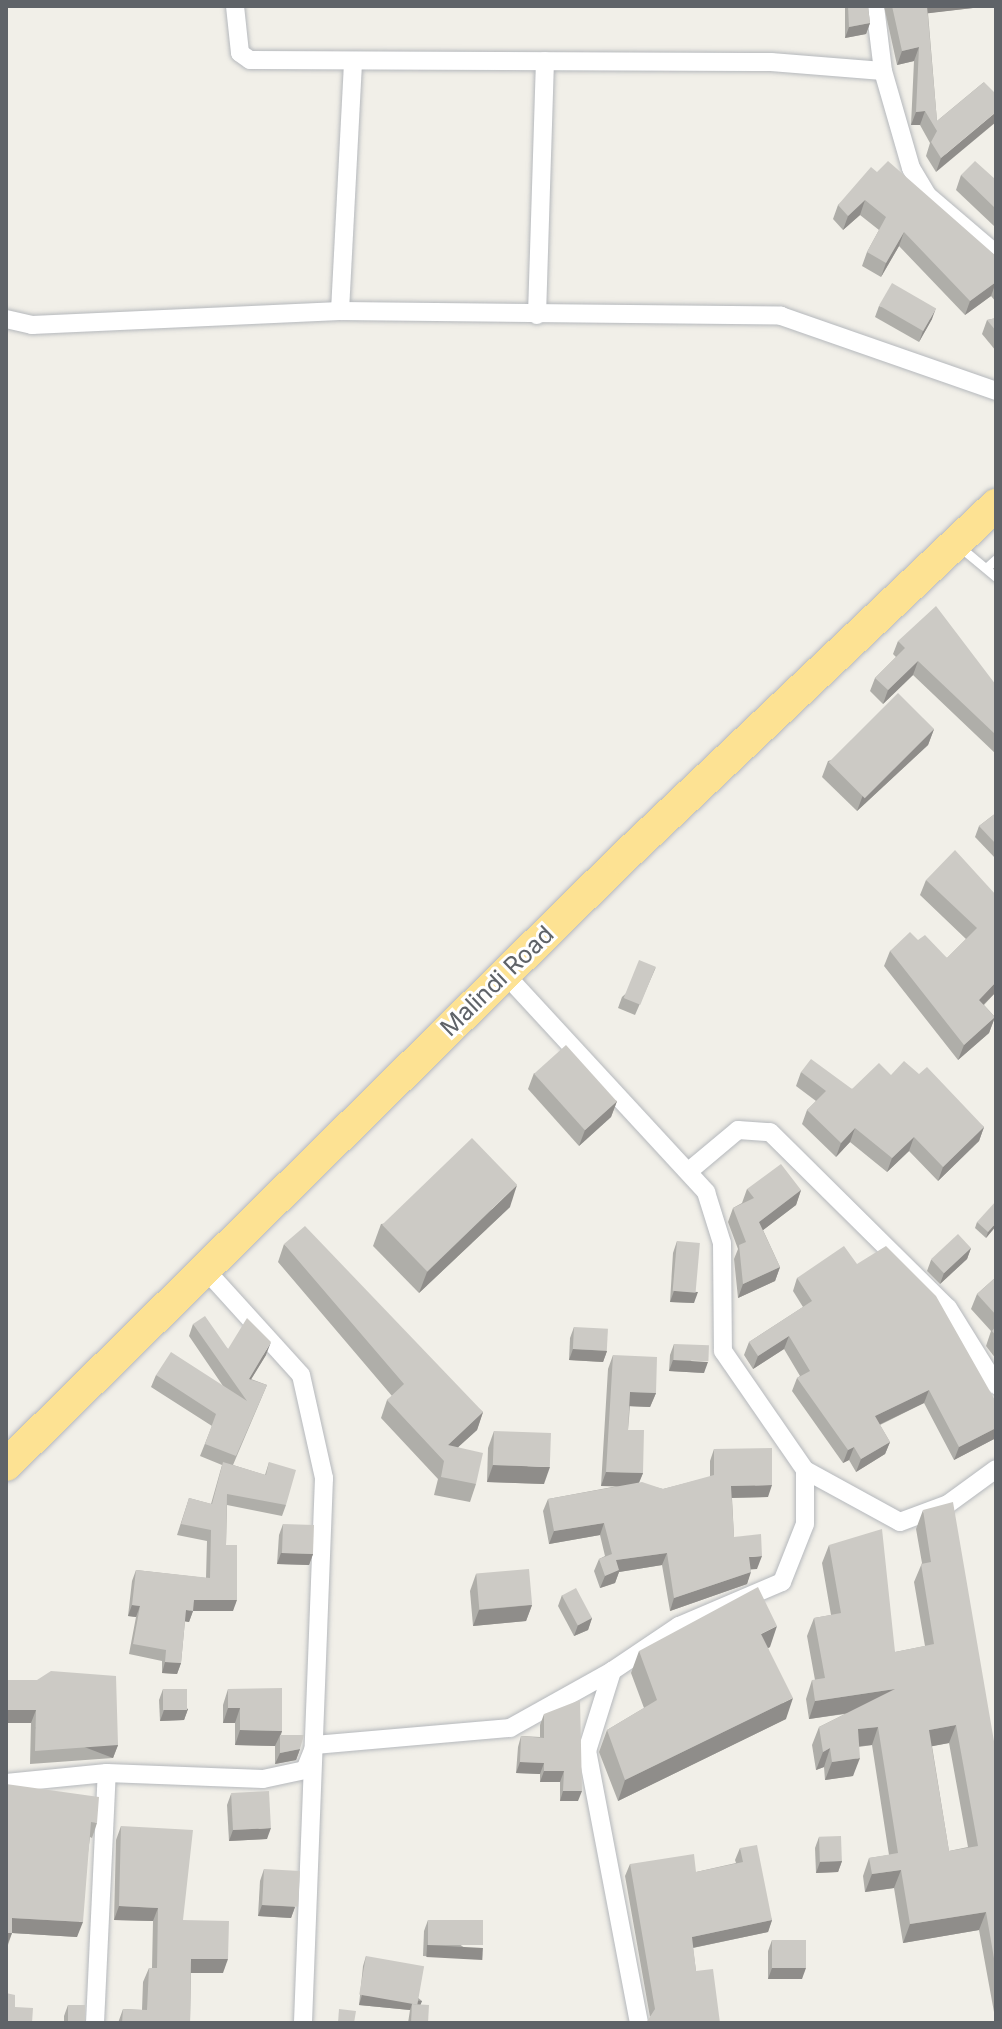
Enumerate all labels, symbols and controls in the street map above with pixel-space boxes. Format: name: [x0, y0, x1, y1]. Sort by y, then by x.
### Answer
street label: Malindi Road: [434, 920, 560, 1042]

